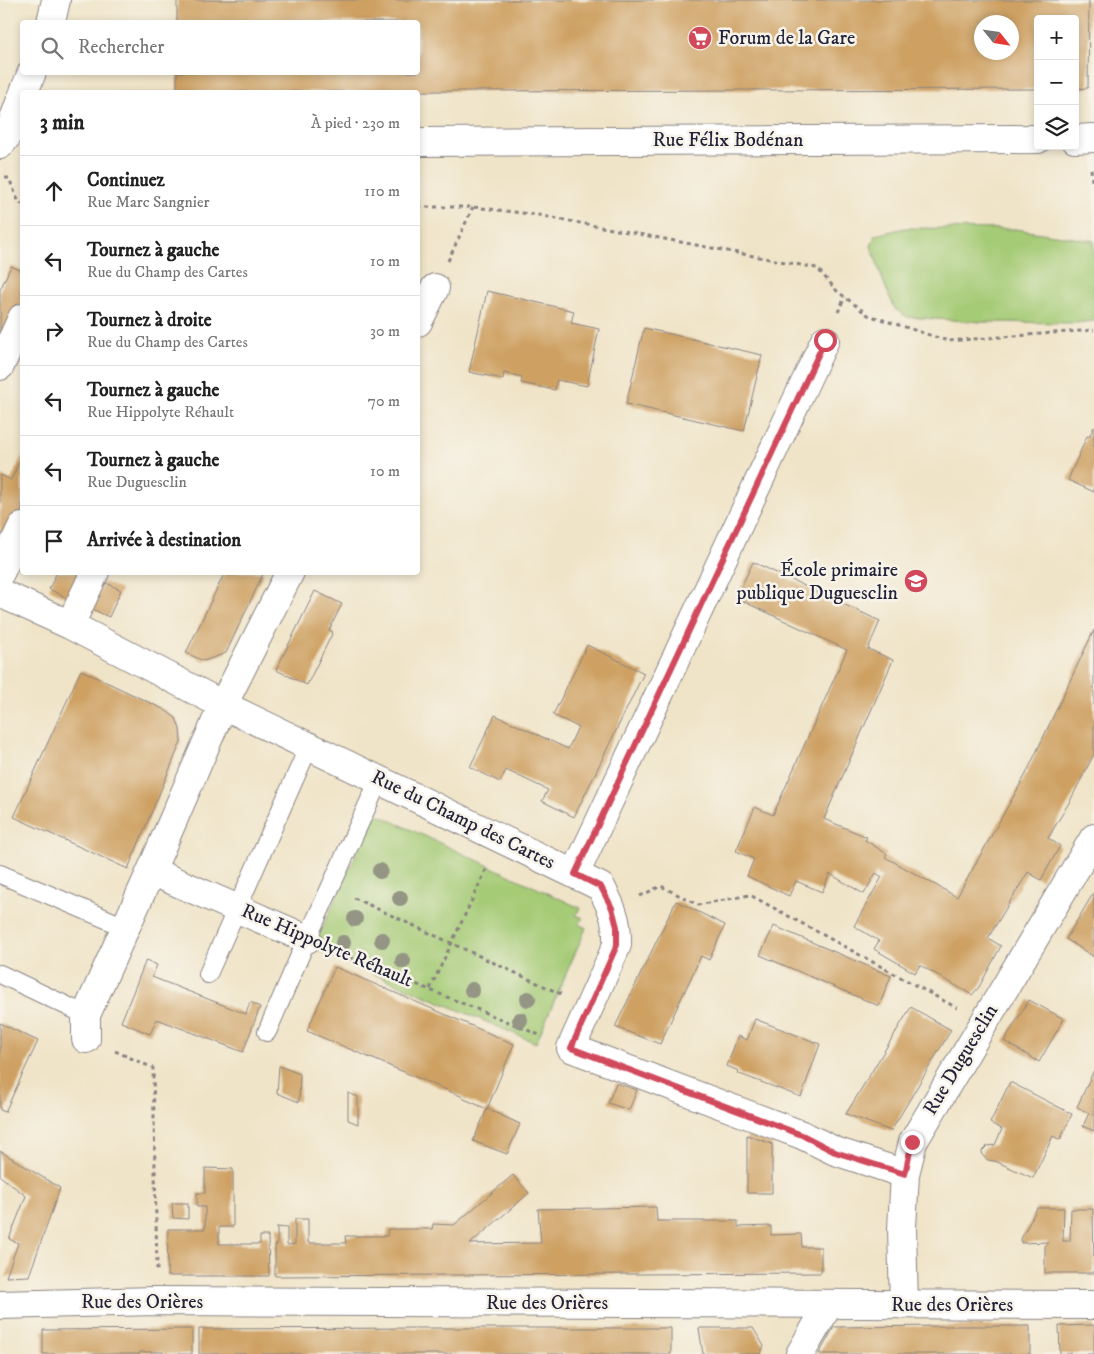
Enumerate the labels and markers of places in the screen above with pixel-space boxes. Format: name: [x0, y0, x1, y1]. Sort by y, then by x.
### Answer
supermarket icon: Forum de la Gare: [687, 25, 713, 51]
place label: Forum de la Gare: [718, 26, 855, 51]
place label: École primaire publique Duguesclin: [736, 558, 899, 606]
school or university icon: École primaire publique Duguesclin: [903, 568, 929, 594]

